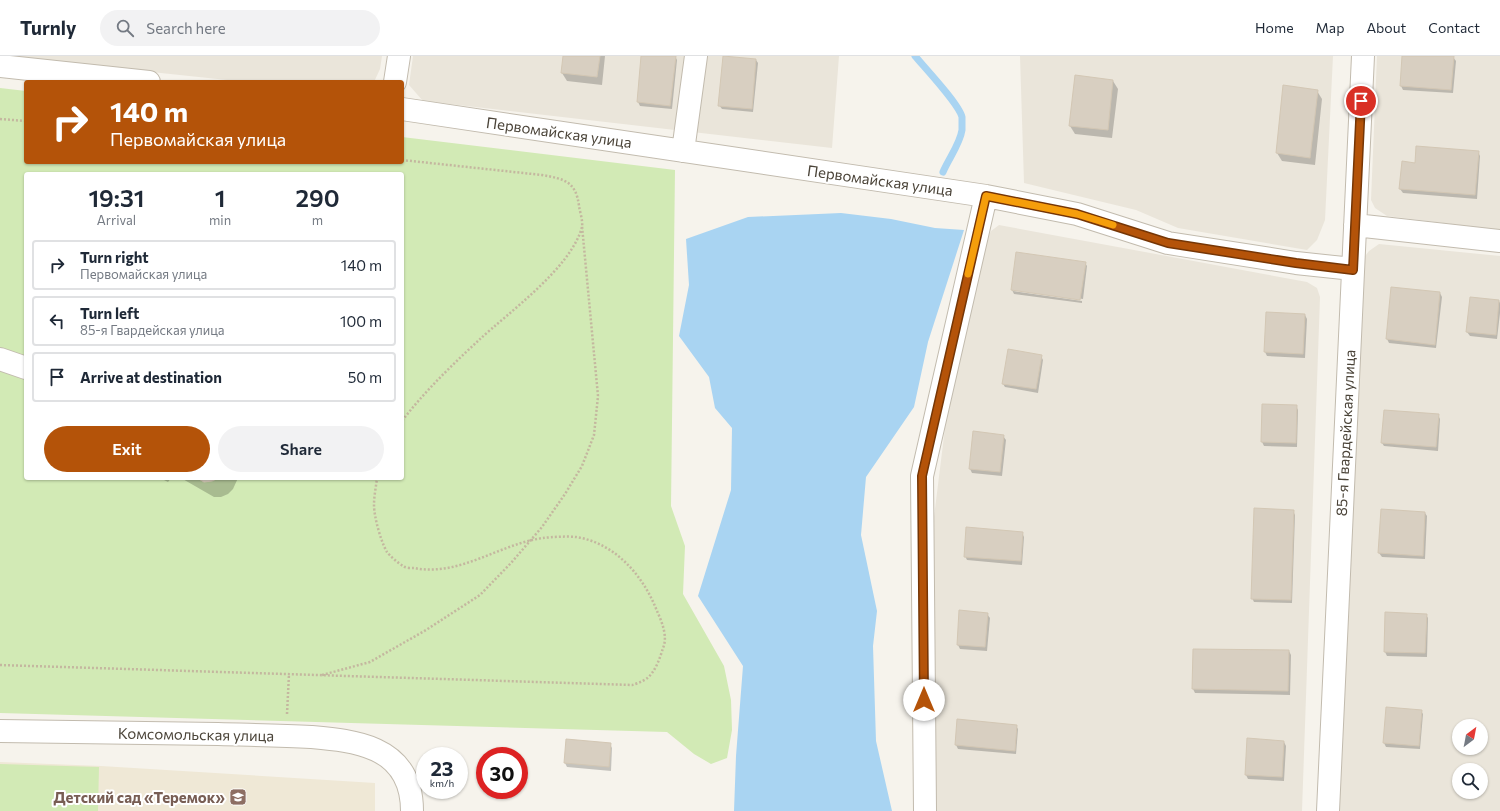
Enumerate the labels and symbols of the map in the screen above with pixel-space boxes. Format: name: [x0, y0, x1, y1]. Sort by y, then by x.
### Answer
pin: [1344, 84, 1378, 118]
street label: Первомайская улица: [485, 113, 633, 151]
street label: Первомайская улица: [806, 161, 954, 199]
street label: 85-я Гвардейская улица: [1332, 349, 1358, 517]
position arrow: [903, 679, 945, 721]
north arrow: [1452, 719, 1488, 755]
street label: Комсомольская улица: [118, 724, 274, 744]
speed limit sign: 30: [476, 747, 528, 799]
school or university icon: Детский сад «Теремок»: [228, 787, 248, 807]
place label: Детский сад «Теремок»: [54, 788, 225, 806]

